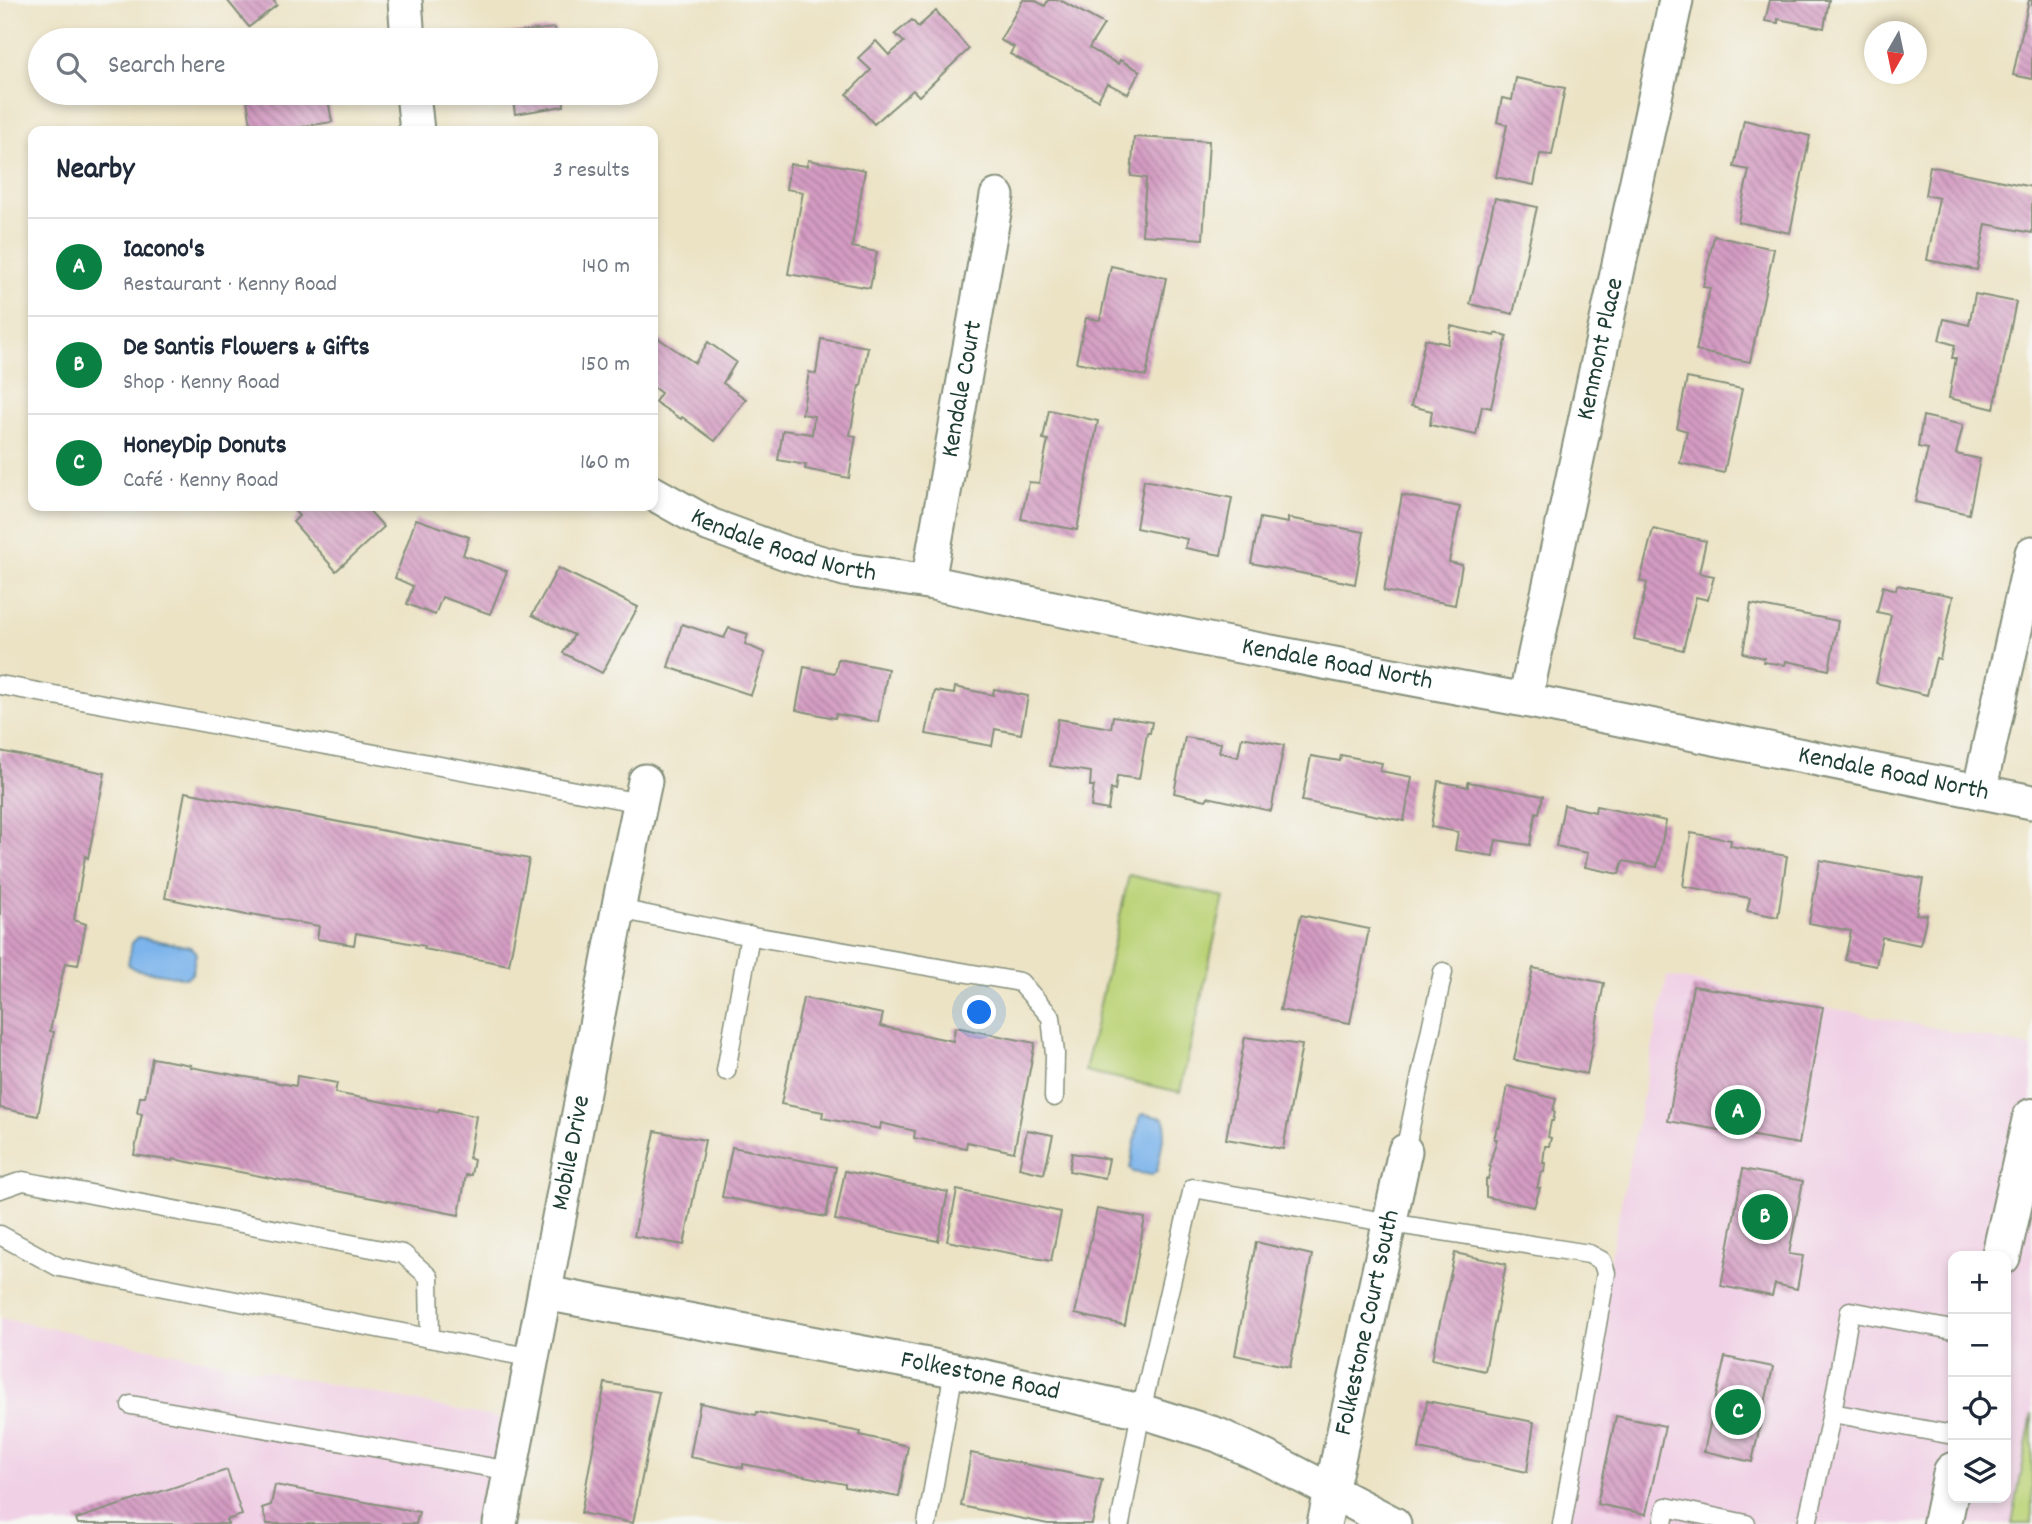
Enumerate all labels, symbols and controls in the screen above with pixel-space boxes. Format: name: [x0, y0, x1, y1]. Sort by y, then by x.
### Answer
north arrow: [1864, 21, 1927, 84]
search box: [28, 28, 658, 105]
icon: search: [52, 48, 90, 86]
text: Search here: [108, 48, 226, 85]
text: Nearby: [56, 150, 134, 193]
text: 3 results: [553, 155, 630, 188]
text: Iacono's: [123, 232, 205, 269]
text: A: [73, 251, 85, 284]
text: 140 m: [582, 251, 630, 284]
text: Restaurant · Kenny Road: [123, 269, 337, 302]
street label: Kenmont Place: [1567, 274, 1634, 424]
street label: Kendale Court: [932, 317, 993, 460]
text: De Santis Flowers & Gifts: [123, 330, 370, 367]
text: B: [74, 349, 84, 382]
text: 150 m: [581, 349, 630, 382]
text: Shop · Kenny Road: [123, 367, 280, 400]
text: HoneyDip Donuts: [123, 428, 287, 465]
text: C: [73, 447, 85, 480]
text: 160 m: [580, 447, 630, 480]
text: Café · Kenny Road: [123, 465, 279, 498]
street label: Kendale Road North: [683, 499, 879, 592]
street label: Kendale Road North: [1239, 628, 1436, 701]
street label: Kendale Road North: [1795, 737, 1992, 811]
your location: [962, 995, 996, 1029]
pin: A: [1715, 1086, 1761, 1138]
street label: Mobile Drive: [542, 1092, 601, 1214]
pin: B: [1742, 1191, 1788, 1243]
street label: Folkestone Court South: [1325, 1206, 1410, 1439]
map controls: [1948, 1251, 2011, 1503]
button: +: [1948, 1251, 2011, 1314]
button: −: [1948, 1314, 2011, 1377]
street label: Folkestone Road: [897, 1342, 1063, 1411]
button: locate: [1948, 1377, 2011, 1440]
pin: C: [1715, 1386, 1761, 1438]
button: layers: [1948, 1440, 2011, 1503]

